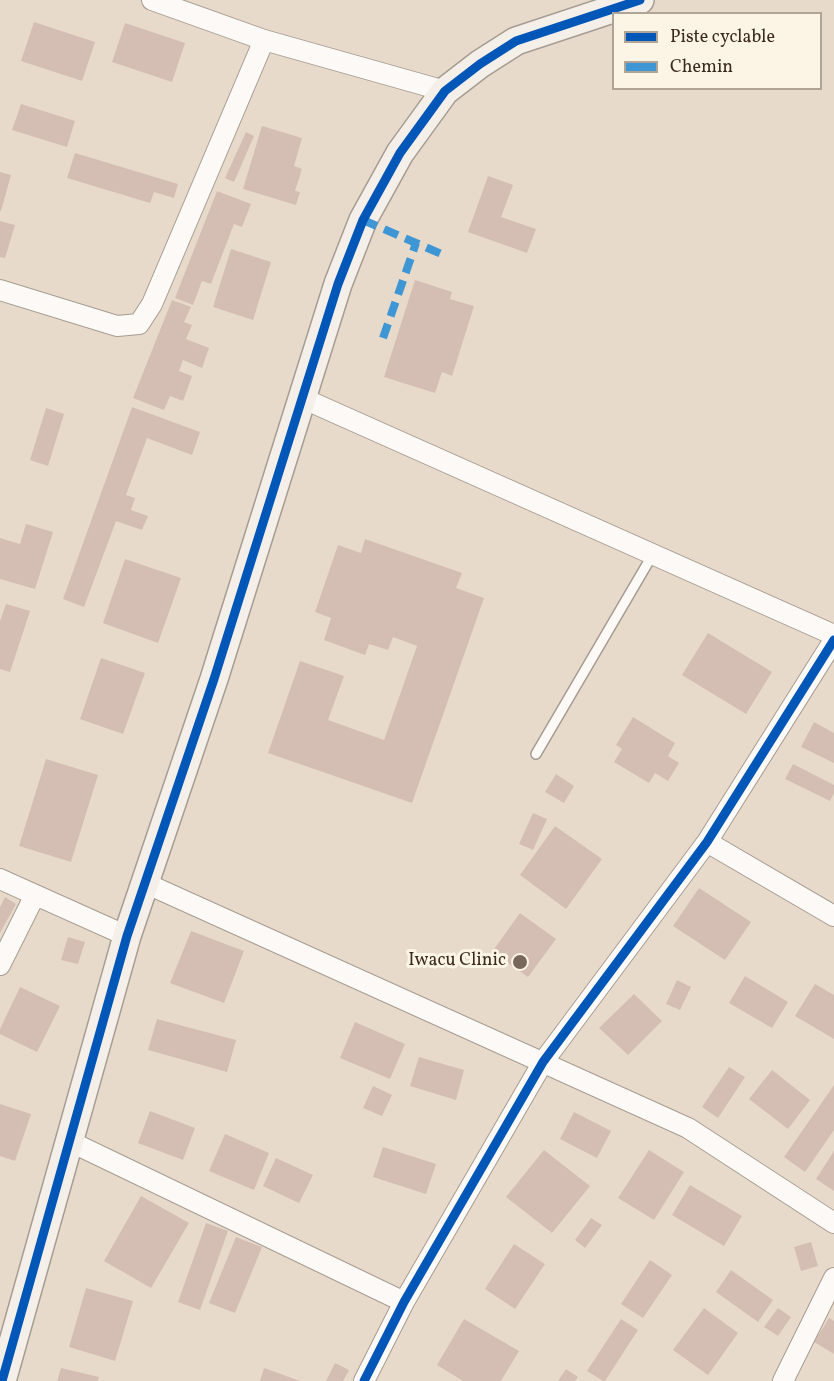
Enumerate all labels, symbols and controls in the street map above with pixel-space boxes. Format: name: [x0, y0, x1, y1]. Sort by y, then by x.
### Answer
legend: [612, 12, 822, 90]
text: Piste cyclable: [670, 25, 775, 50]
text: Chemin: [670, 55, 733, 80]
place label: Iwacu Clinic: [408, 951, 506, 973]
marker: Iwacu Clinic: [511, 953, 529, 971]

